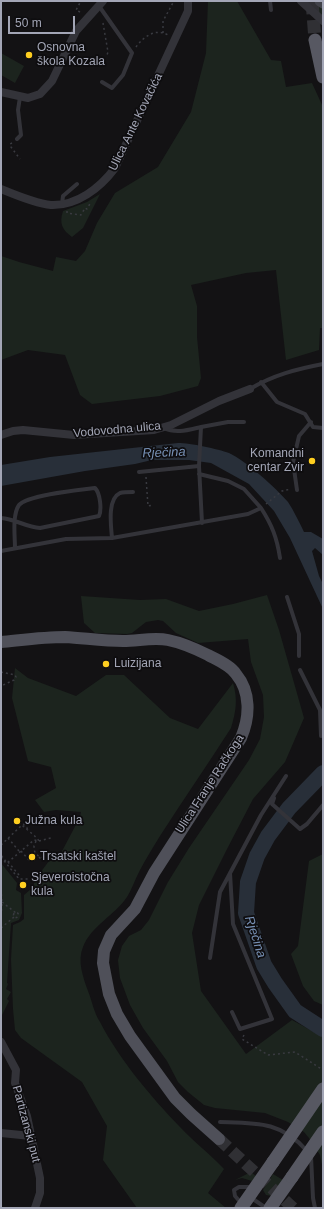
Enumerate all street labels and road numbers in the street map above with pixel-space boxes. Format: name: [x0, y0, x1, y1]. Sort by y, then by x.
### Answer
street label: Ulica Ante Kovačića: [106, 71, 166, 173]
street label: Vodovodna ulica: [73, 419, 161, 441]
street label: Ulica Franje Račkoga: [173, 732, 247, 836]
street label: Partizanski put: [9, 1084, 43, 1164]

